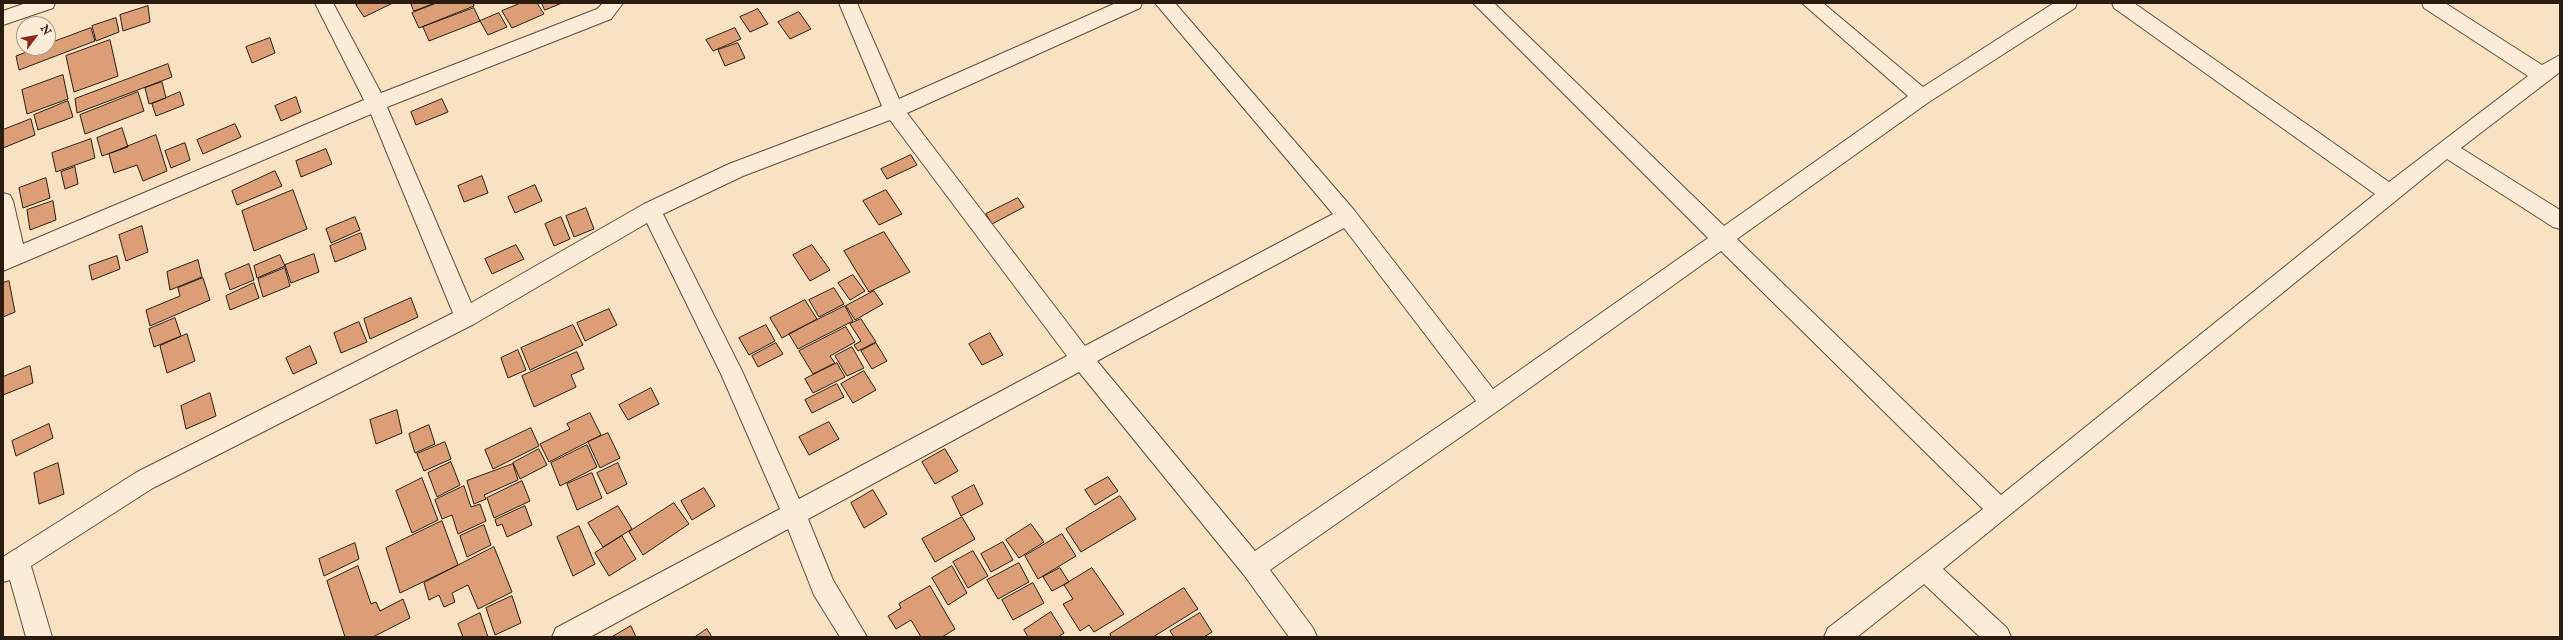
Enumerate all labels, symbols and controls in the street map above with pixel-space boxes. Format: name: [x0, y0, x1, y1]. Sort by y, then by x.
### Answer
north arrow: [16, 16, 56, 56]
text: N: [37, 22, 54, 38]

